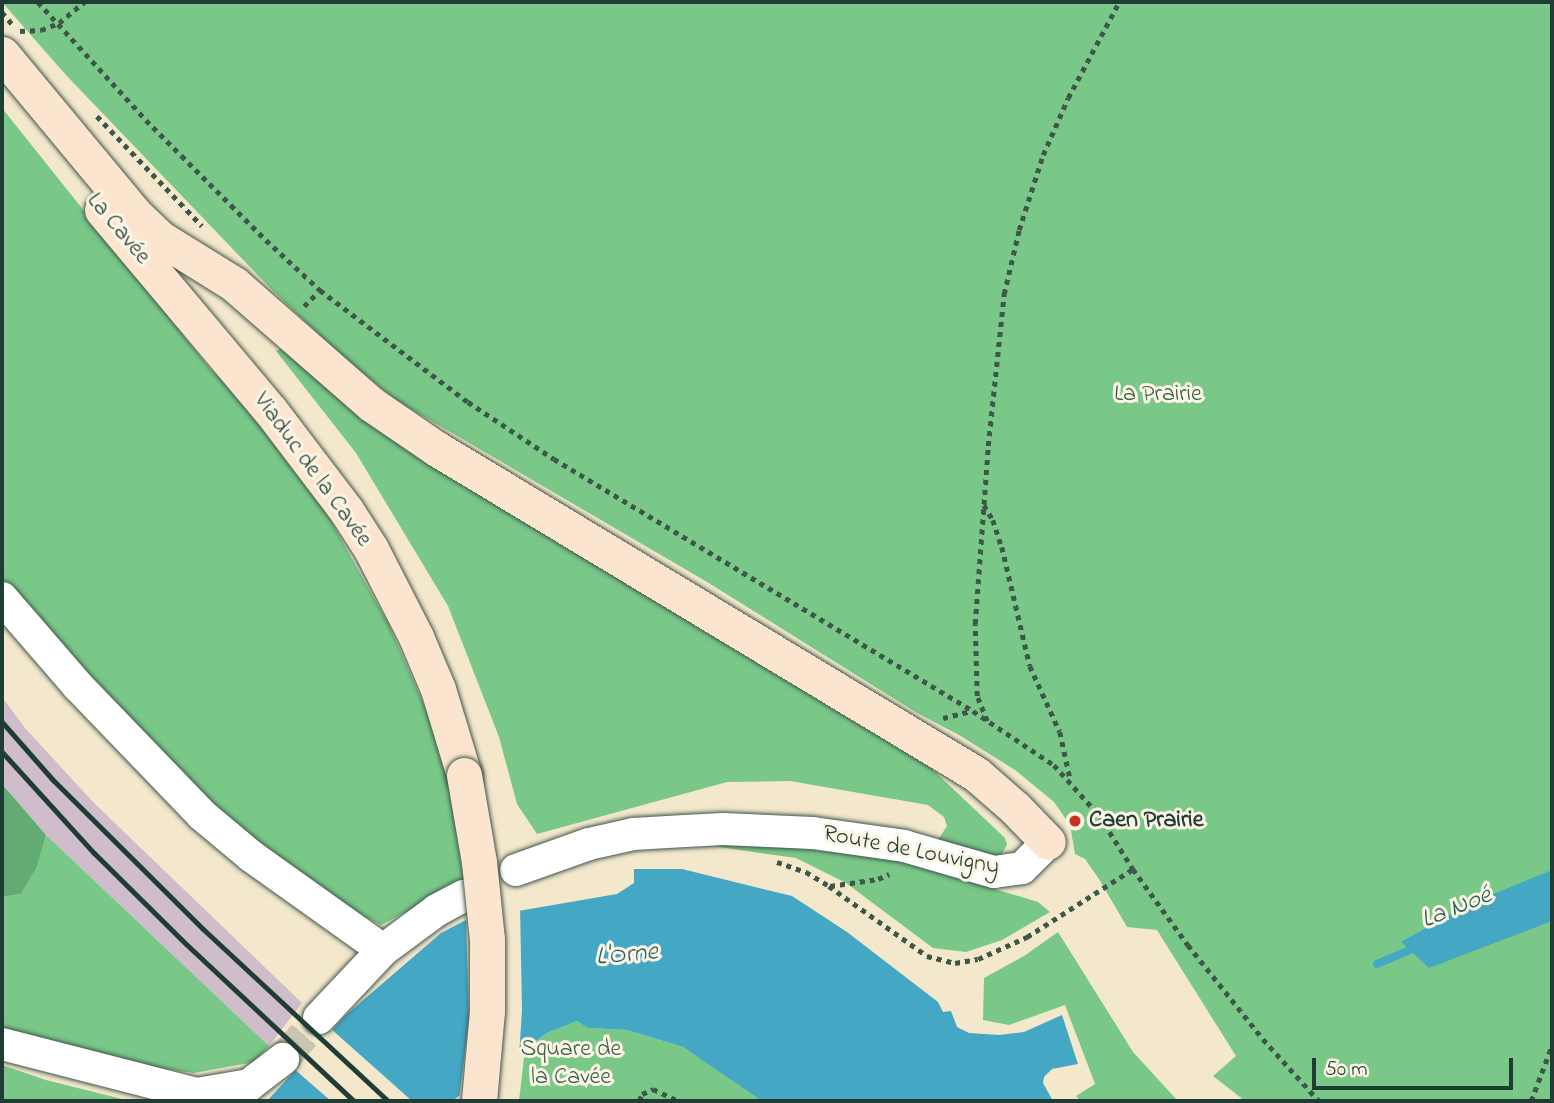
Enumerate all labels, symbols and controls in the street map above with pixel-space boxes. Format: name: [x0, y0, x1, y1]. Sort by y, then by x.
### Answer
street label: La Cavée: [80, 187, 156, 271]
park label: La Prairie: [1114, 381, 1202, 409]
street label: Viaduc de la Cavée: [246, 387, 378, 553]
place label: Caen Prairie: [1089, 807, 1203, 835]
marker: Caen Prairie: [1067, 813, 1083, 829]
street label: Route de Louvigny: [820, 820, 1002, 882]
water label: La Noé: [1417, 881, 1497, 937]
water label: L'Orne: [595, 938, 659, 974]
park label: Square de la Cavée: [521, 1036, 621, 1092]
scale bar: [1316, 1044, 1517, 1088]
text: 50 m: [1325, 1055, 1368, 1085]

